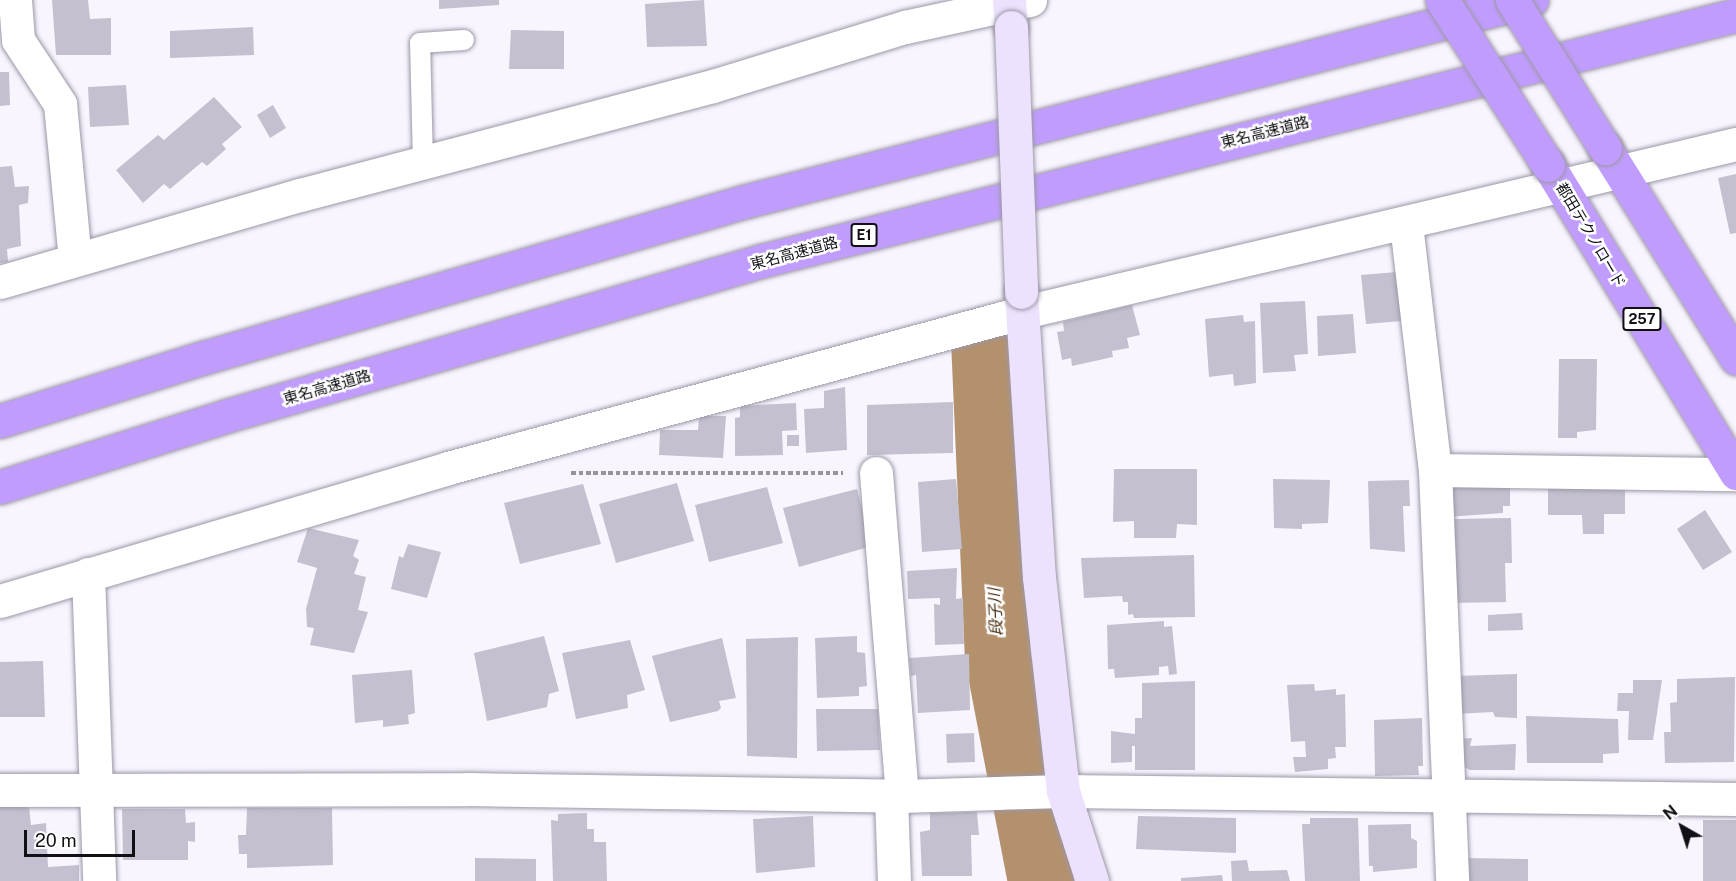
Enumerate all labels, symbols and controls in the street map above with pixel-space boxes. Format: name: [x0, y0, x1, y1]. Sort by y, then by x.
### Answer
street label: 東名高速道路: [1219, 112, 1311, 152]
street label: 都田テクノロード: [1552, 179, 1630, 291]
road number: E1: [850, 224, 878, 246]
street label: 東名高速道路: [748, 233, 840, 273]
road number: 257: [1621, 308, 1663, 330]
street label: 東名高速道路: [281, 366, 373, 408]
water label: 段子川: [985, 588, 1007, 636]
north arrow: [1652, 797, 1712, 857]
text: N: [1660, 801, 1681, 824]
scale bar: [27, 818, 138, 856]
text: 20 m: [35, 830, 77, 851]

